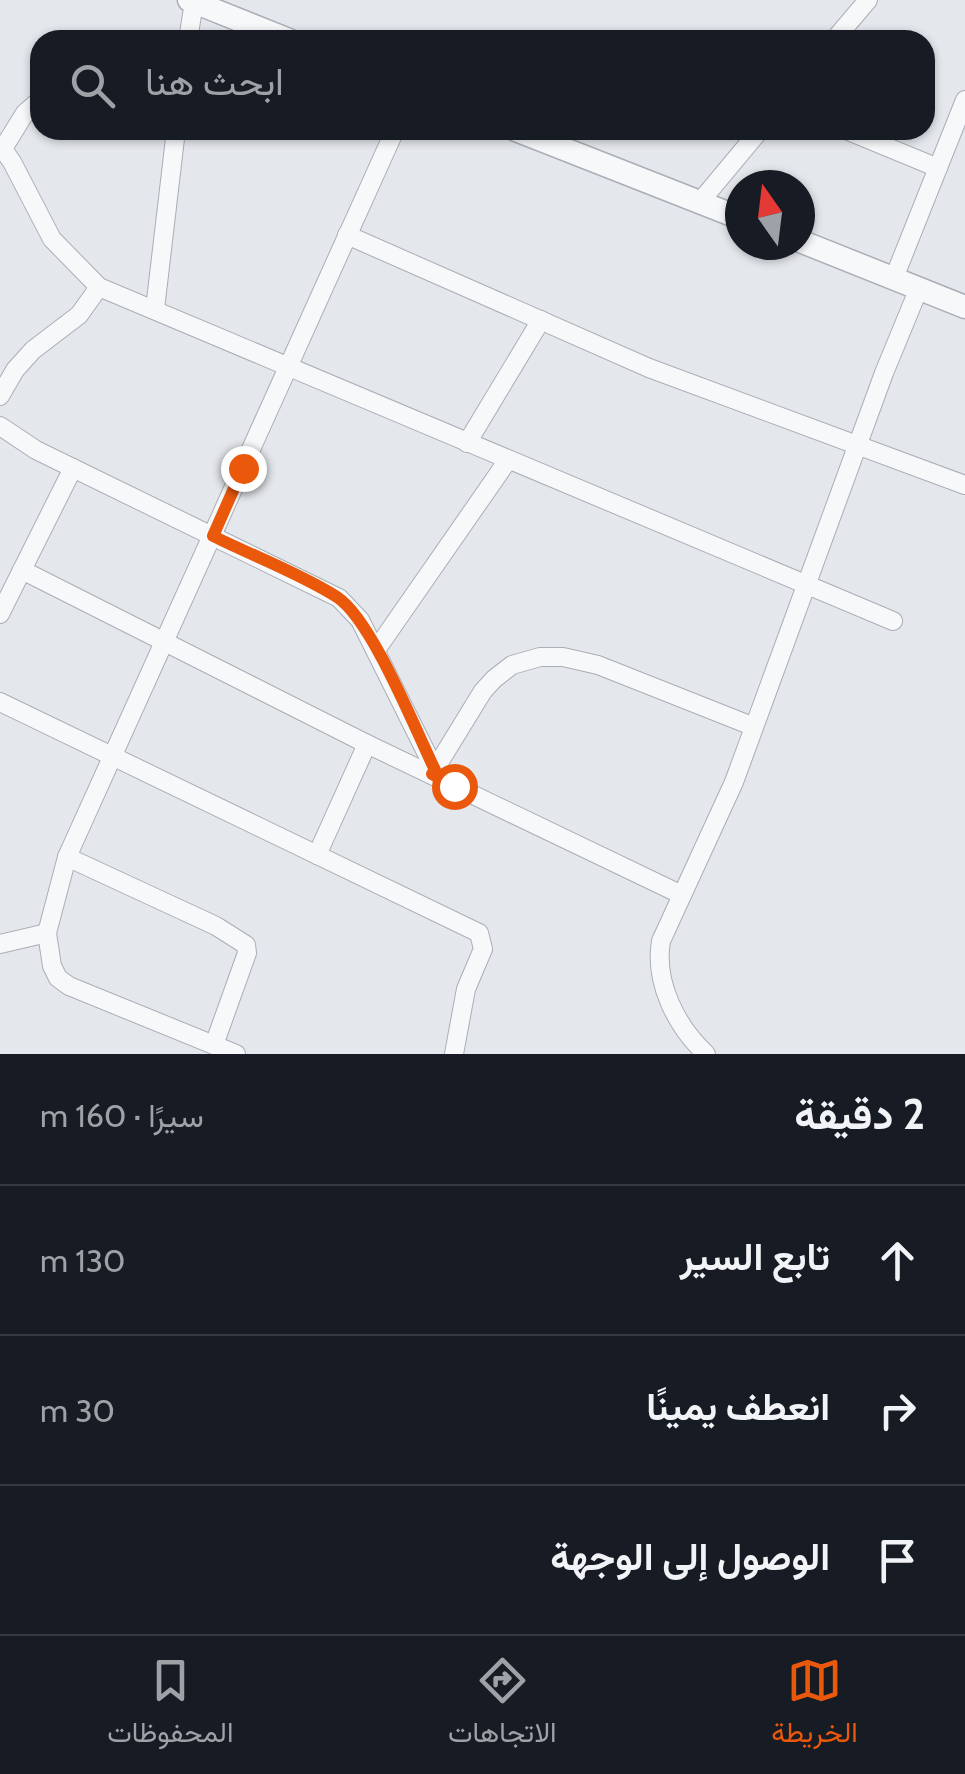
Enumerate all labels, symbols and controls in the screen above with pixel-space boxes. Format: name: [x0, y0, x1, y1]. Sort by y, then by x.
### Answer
search box: [30, 30, 935, 140]
icon: search: [65, 58, 120, 113]
text: ابحث هنا: [145, 58, 284, 105]
north arrow: [725, 170, 815, 260]
route end: [221, 446, 267, 492]
route start: [432, 764, 478, 810]
text: 2 دقيقة: [794, 1088, 925, 1140]
text: سيرًا · 160 m: [40, 1096, 204, 1135]
text: تابع السير: [680, 1233, 830, 1280]
icon: ahead: [870, 1233, 925, 1288]
text: 130 m: [40, 1241, 125, 1280]
text: انعطف يمينًا: [646, 1383, 830, 1430]
icon: right: [870, 1383, 925, 1438]
text: 30 m: [40, 1391, 115, 1430]
text: الوصول إلى الوجهة: [550, 1533, 830, 1580]
icon: arrive: [870, 1533, 925, 1588]
tab: المحفوظات: [107, 1653, 233, 1757]
tab: الاتجاهات: [448, 1653, 557, 1757]
tab: الخريطة: [771, 1653, 858, 1757]

